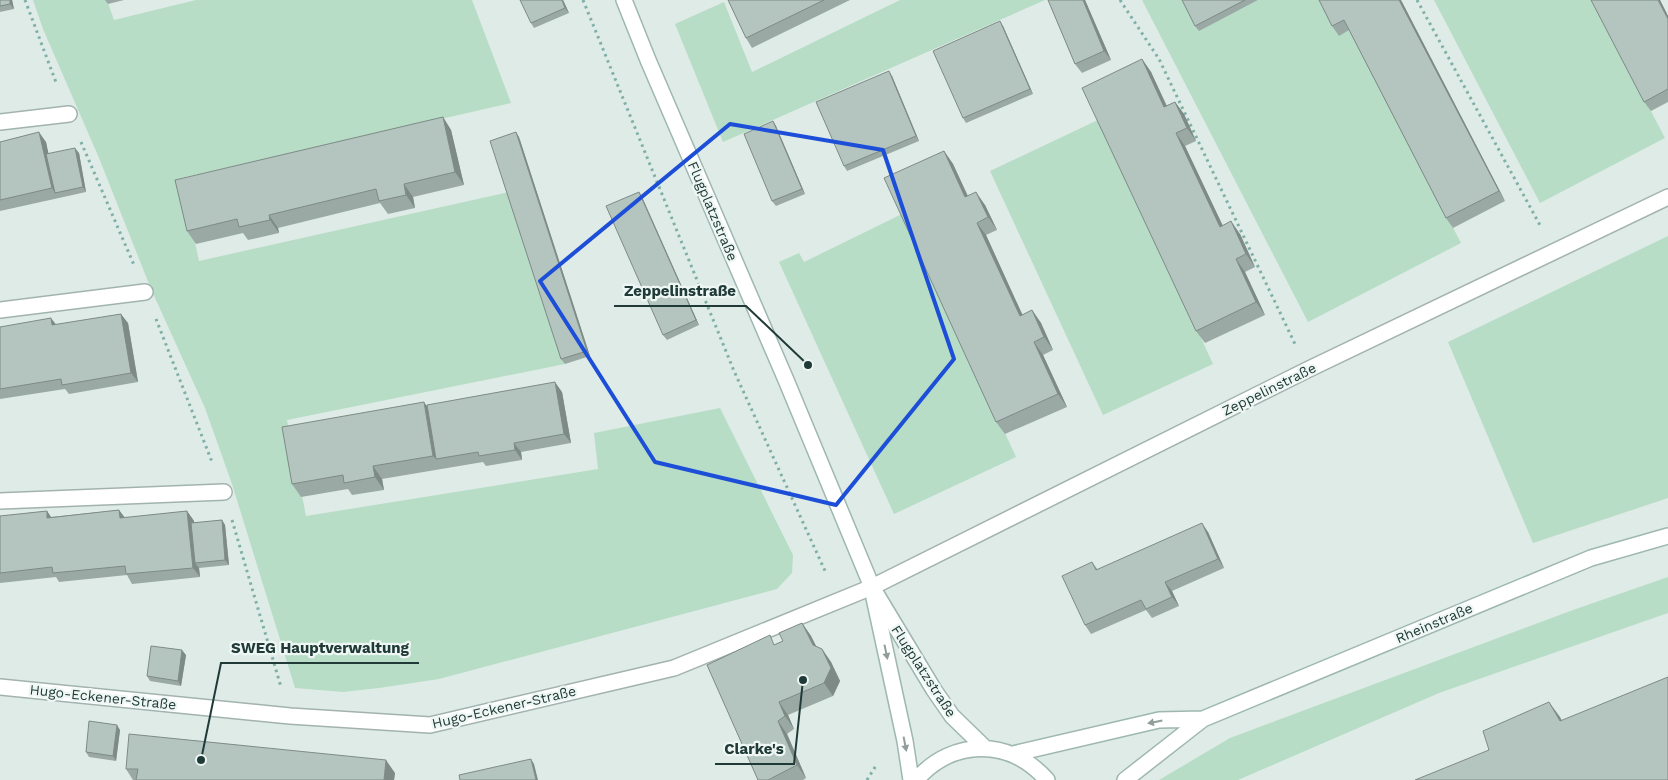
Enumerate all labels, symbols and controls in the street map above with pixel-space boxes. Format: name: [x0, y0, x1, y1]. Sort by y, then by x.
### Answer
street label: Flugplatzstraße: [685, 159, 741, 263]
callout: Zeppelinstraße: [614, 276, 746, 306]
text: Zeppelinstraße: [624, 282, 736, 300]
street label: Zeppelinstraße: [1220, 359, 1318, 419]
street label: Rheinstraße: [1393, 600, 1475, 646]
street label: Flugplatzstraße: [888, 622, 960, 720]
callout: SWEG Hauptverwaltung: [221, 633, 419, 663]
text: SWEG Hauptverwaltung: [231, 639, 409, 657]
one-way arrow: [882, 644, 890, 660]
street label: Hugo-Eckener-Straße: [29, 681, 177, 713]
street label: Hugo-Eckener-Straße: [430, 683, 578, 731]
one-way arrow: [1146, 718, 1162, 726]
callout: Clarke's: [715, 734, 794, 764]
one-way arrow: [901, 736, 909, 752]
text: Clarke's: [724, 740, 784, 758]

